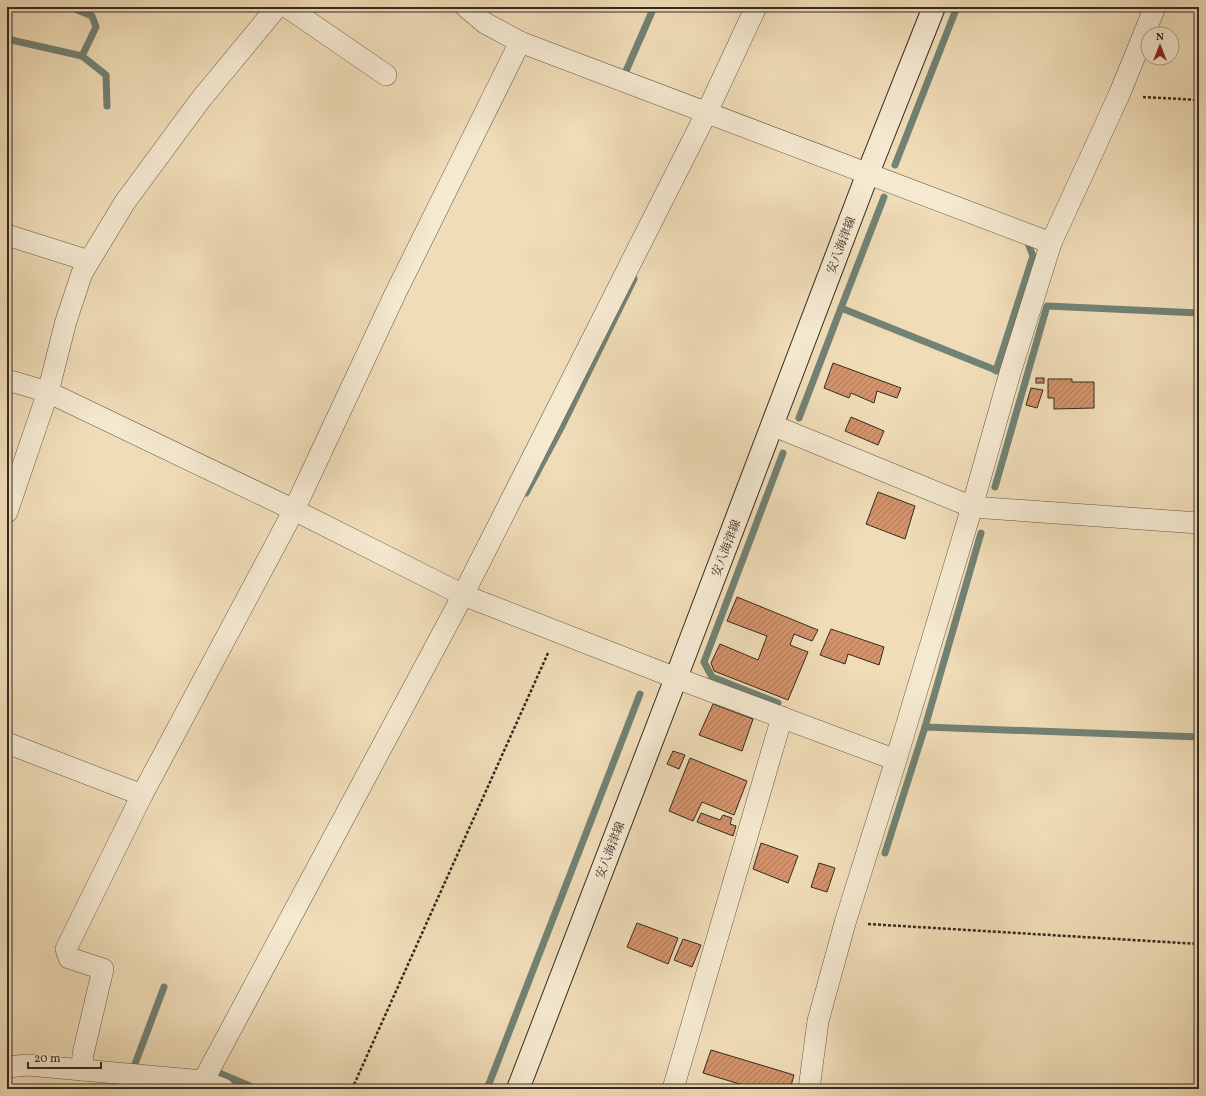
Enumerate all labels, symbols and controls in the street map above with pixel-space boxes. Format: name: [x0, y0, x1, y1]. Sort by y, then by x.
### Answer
north arrow: [1140, 26, 1180, 66]
text: N: [1156, 30, 1164, 45]
street label: 安八海津線: [824, 214, 860, 276]
street label: 安八海津線: [709, 517, 745, 579]
street label: 安八海津線: [593, 819, 629, 881]
scale bar: [28, 1044, 101, 1070]
text: 20 m: [34, 1051, 61, 1067]

